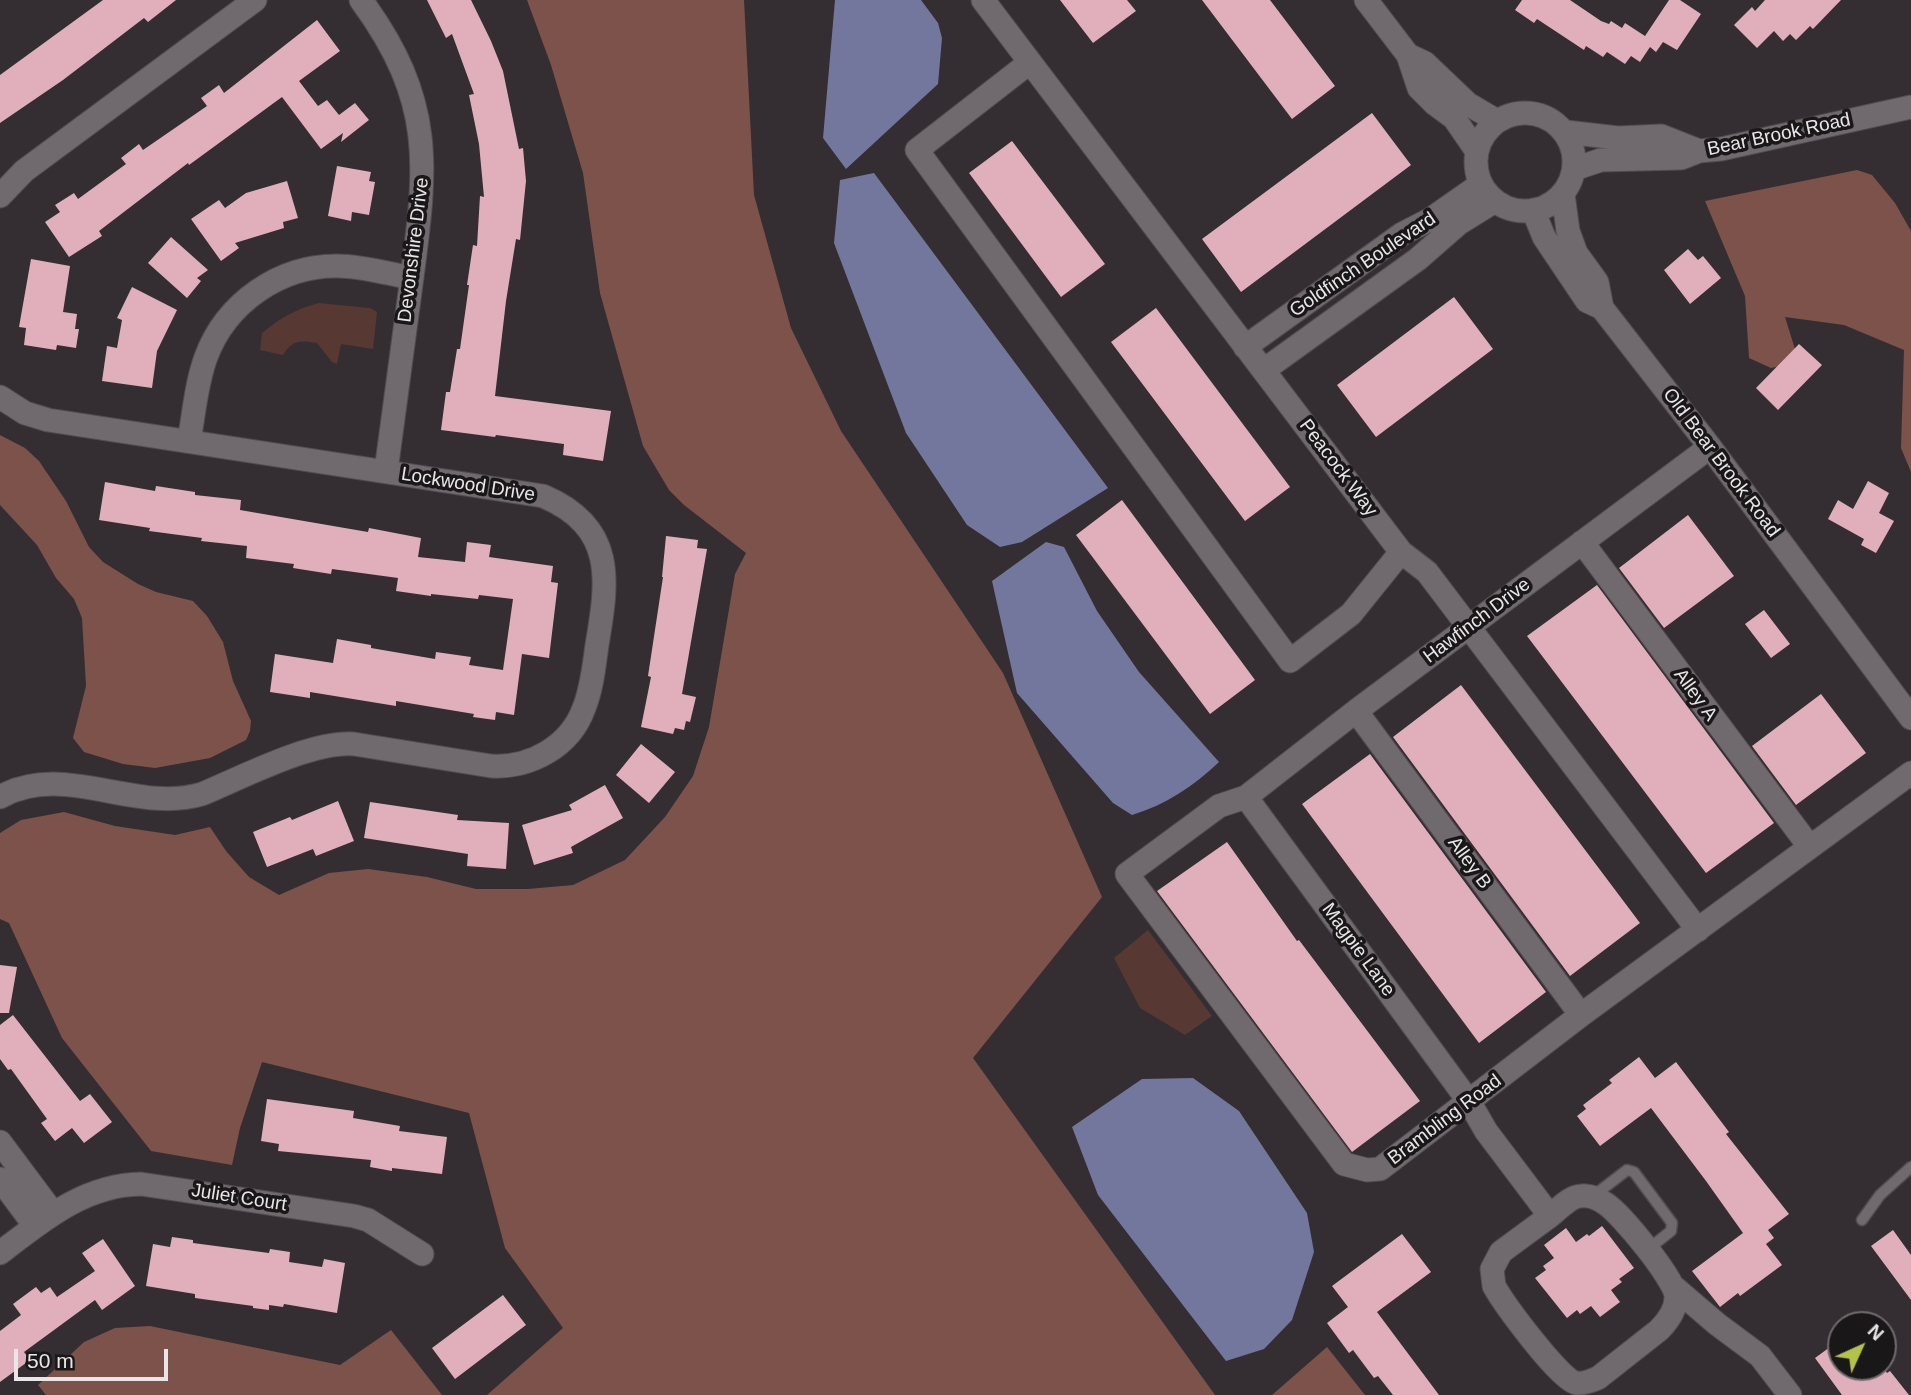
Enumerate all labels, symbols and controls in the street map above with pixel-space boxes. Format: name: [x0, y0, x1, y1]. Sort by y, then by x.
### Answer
street label: Bear Brook Road: [1705, 109, 1853, 161]
street label: Devonshire Drive: [394, 176, 434, 324]
street label: Goldfinch Boulevard: [1286, 208, 1440, 322]
street label: Old Bear Brook Road: [1658, 384, 1784, 542]
street label: Peacock Way: [1294, 415, 1382, 521]
street label: Lockwood Drive: [399, 463, 537, 507]
street label: Hawfinch Drive: [1419, 573, 1535, 669]
street label: Alley A: [1668, 664, 1722, 726]
street label: Alley B: [1442, 832, 1496, 894]
street label: Magpie Lane: [1316, 899, 1400, 1001]
street label: Brambling Road: [1384, 1070, 1506, 1170]
street label: Juliet Court: [190, 1179, 288, 1217]
north arrow: [1827, 1311, 1897, 1381]
text: N: [1864, 1320, 1888, 1344]
scale bar: [18, 1336, 172, 1380]
text: 50 m: [27, 1349, 74, 1372]

